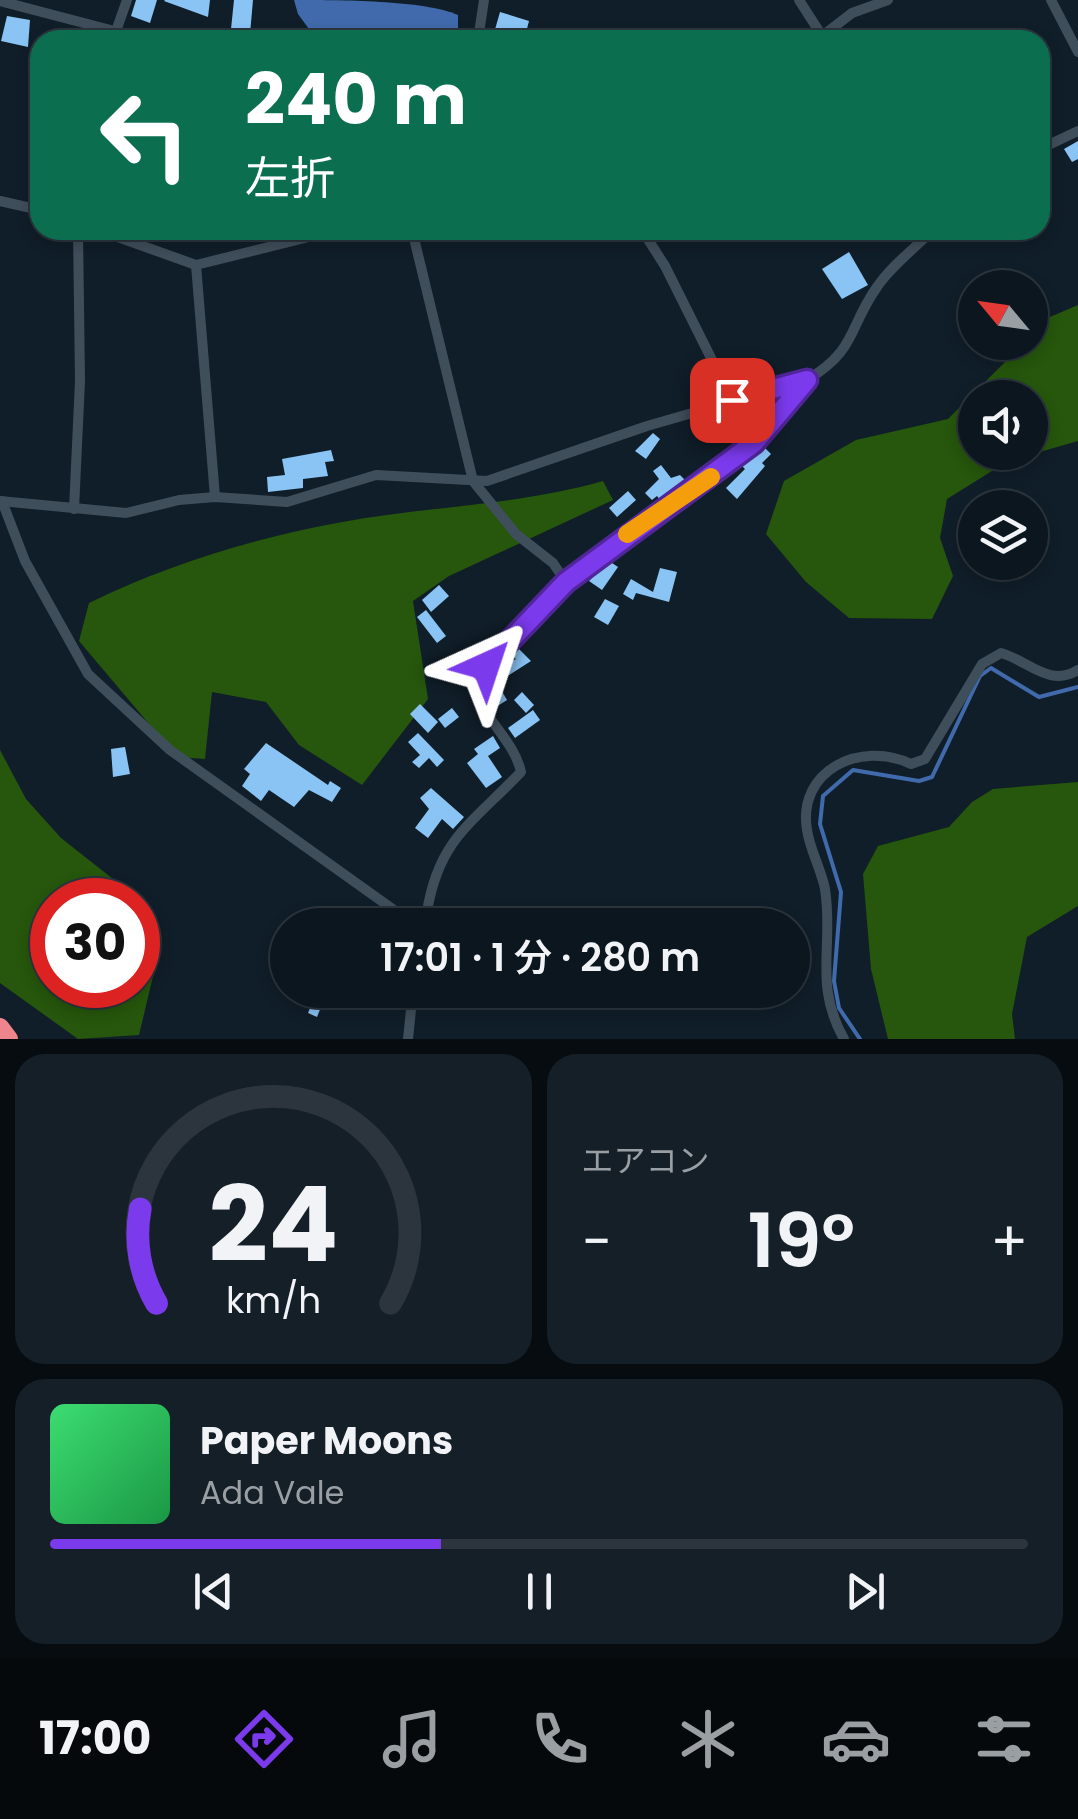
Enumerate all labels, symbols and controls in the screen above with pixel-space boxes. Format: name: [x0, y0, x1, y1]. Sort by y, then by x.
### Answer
text: 240 m: [245, 50, 467, 149]
icon: left: [80, 70, 210, 200]
text: 左折: [245, 147, 335, 210]
north arrow: [958, 270, 1048, 360]
map controls: [958, 270, 1048, 580]
pin: [690, 358, 775, 443]
icon: arrive: [705, 373, 760, 428]
button: sound: [958, 380, 1048, 470]
button: layers: [958, 490, 1048, 580]
position arrow: [434, 614, 538, 718]
speed limit sign: 30: [30, 878, 160, 1008]
text: 17:01 · 1 分 · 280 m: [380, 931, 700, 984]
text: エアコン: [582, 1138, 710, 1183]
text: 24: [208, 1152, 338, 1297]
text: 19°: [747, 1188, 855, 1293]
text: −: [582, 1203, 612, 1280]
text: +: [990, 1203, 1028, 1280]
text: km/h: [226, 1275, 321, 1326]
text: Paper Moons: [200, 1414, 453, 1467]
text: Ada Vale: [200, 1470, 344, 1515]
icon: previous: [186, 1564, 241, 1619]
icon: pause: [512, 1564, 567, 1619]
icon: next: [838, 1564, 893, 1619]
icon: directions: [229, 1704, 299, 1774]
icon: music: [377, 1704, 447, 1774]
icon: phone: [525, 1704, 595, 1774]
icon: climate: [673, 1704, 743, 1774]
icon: car: [821, 1704, 891, 1774]
icon: filters: [969, 1704, 1039, 1774]
text: 17:00: [39, 1707, 151, 1770]

